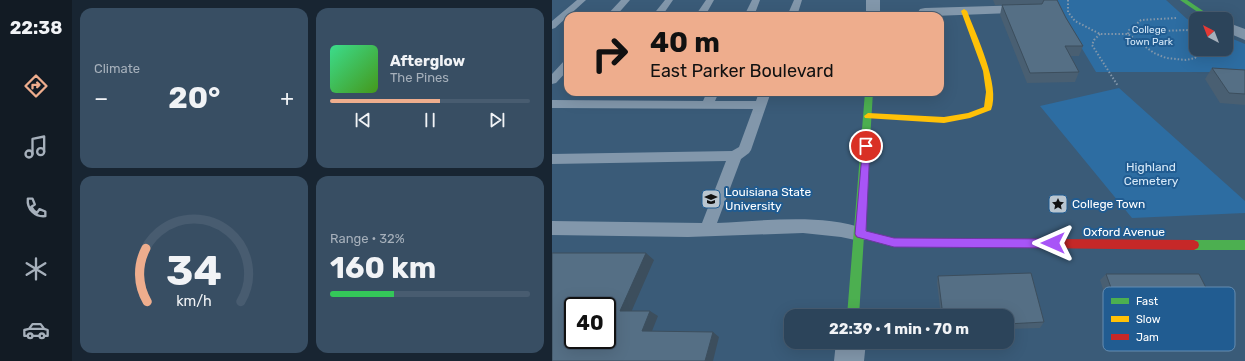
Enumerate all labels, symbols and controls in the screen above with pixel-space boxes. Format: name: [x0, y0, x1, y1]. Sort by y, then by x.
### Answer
north arrow: [1189, 12, 1233, 56]
map controls: [1189, 12, 1233, 56]
text: 22:38: [10, 17, 62, 39]
park label: College Town Park: [1125, 24, 1174, 48]
text: 40 m: [650, 26, 720, 59]
icon: right: [584, 28, 636, 80]
text: Afterglow: [390, 52, 465, 70]
text: East Parker Boulevard: [650, 60, 834, 82]
text: Climate: [94, 61, 140, 76]
text: The Pines: [390, 70, 449, 85]
icon: directions: [22, 72, 50, 100]
text: 20°: [168, 80, 220, 116]
text: −: [94, 85, 108, 112]
text: +: [280, 85, 294, 112]
icon: previous: [352, 109, 374, 131]
icon: pause: [419, 109, 441, 131]
icon: next: [486, 109, 508, 131]
pin: [849, 129, 883, 163]
icon: music: [22, 133, 50, 161]
icon: arrive: [855, 135, 877, 157]
park label: Highland Cemetery: [1124, 160, 1179, 188]
place label: Louisiana State University: [725, 185, 812, 213]
school or university icon: Louisiana State University: [700, 188, 722, 210]
place icon: College Town: [1047, 193, 1069, 215]
icon: phone: [22, 194, 50, 222]
place label: College Town: [1072, 197, 1145, 211]
position arrow: [1032, 222, 1074, 264]
street label: Oxford Avenue: [1083, 225, 1165, 239]
text: Range · 32%: [330, 231, 405, 246]
text: 34: [166, 246, 222, 295]
text: 160 km: [330, 250, 436, 286]
icon: climate: [22, 255, 50, 283]
legend: [1103, 287, 1235, 351]
text: km/h: [176, 293, 212, 310]
text: Fast: [1136, 295, 1159, 308]
speed limit sign: 40: [564, 297, 616, 349]
text: Slow: [1136, 313, 1161, 326]
icon: car: [22, 316, 50, 344]
text: 22:39 · 1 min · 70 m: [829, 320, 969, 338]
text: Jam: [1136, 331, 1159, 344]

